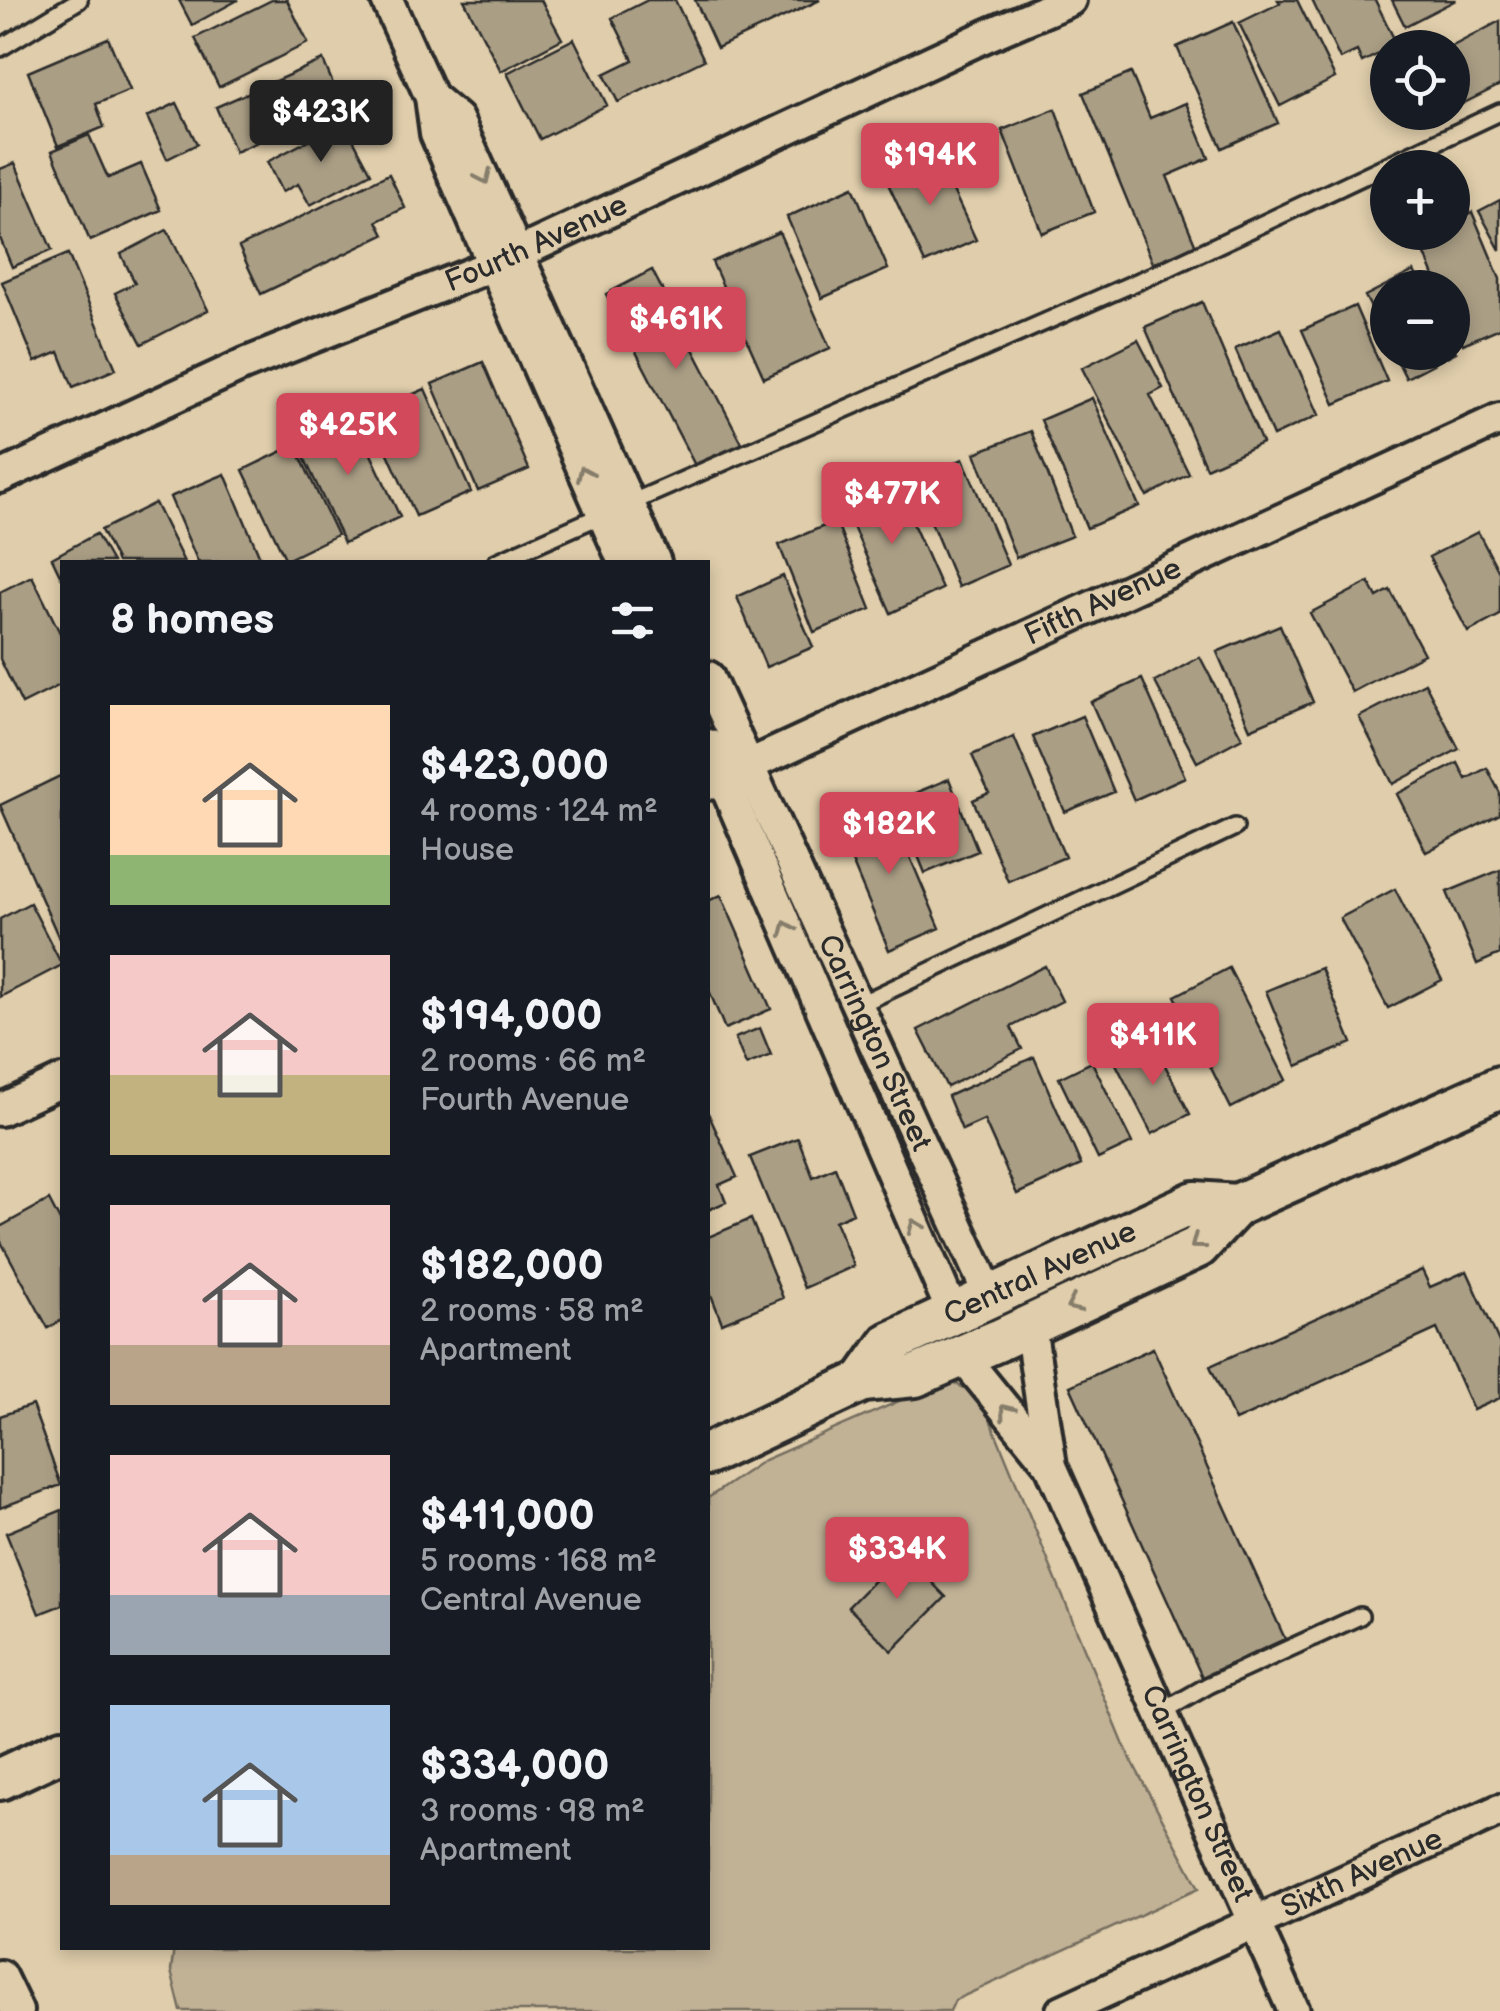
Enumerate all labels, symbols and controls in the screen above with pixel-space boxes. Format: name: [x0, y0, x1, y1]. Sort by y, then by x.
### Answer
map controls: [1370, 30, 1470, 370]
button: locate: [1370, 30, 1470, 130]
pin: $423K: [251, 80, 391, 165]
text: $423K: [272, 93, 370, 132]
pin: $194K: [860, 123, 1000, 208]
text: $194K: [883, 136, 977, 175]
button: +: [1370, 150, 1470, 250]
one-way arrow: [472, 166, 492, 184]
street label: Fourth Avenue: [440, 187, 633, 300]
button: −: [1370, 270, 1470, 370]
pin: $461K: [606, 287, 746, 372]
text: $461K: [629, 300, 723, 339]
pin: $425K: [278, 393, 418, 478]
text: $425K: [298, 406, 398, 445]
pin: $477K: [822, 462, 962, 547]
one-way arrow: [576, 466, 596, 484]
text: $477K: [843, 475, 941, 514]
street label: Fifth Avenue: [1019, 550, 1187, 654]
icon: filters: [605, 593, 660, 648]
text: 8 homes: [110, 595, 274, 646]
text: $423,000: [420, 741, 609, 792]
icon: home: [190, 745, 310, 865]
text: 4 rooms · 124 m²: [420, 792, 658, 831]
pin: $182K: [819, 792, 959, 877]
text: $182K: [842, 805, 936, 844]
text: House: [420, 831, 514, 870]
one-way arrow: [779, 920, 799, 938]
street label: Carrington Street: [810, 929, 939, 1157]
text: $194,000: [420, 991, 603, 1042]
icon: home: [190, 995, 310, 1115]
pin: $411K: [1083, 1003, 1223, 1088]
text: $411K: [1109, 1016, 1197, 1055]
text: 2 rooms · 66 m²: [420, 1042, 646, 1081]
text: Fourth Avenue: [420, 1081, 629, 1120]
street label: Central Avenue: [938, 1214, 1142, 1334]
one-way arrow: [907, 1219, 927, 1237]
one-way arrow: [1190, 1232, 1208, 1249]
text: $182,000: [420, 1241, 604, 1292]
icon: home: [190, 1245, 310, 1365]
text: 2 rooms · 58 m²: [420, 1292, 644, 1331]
one-way arrow: [1066, 1292, 1084, 1312]
text: Apartment: [420, 1331, 571, 1370]
one-way arrow: [1000, 1404, 1018, 1422]
text: $411,000: [420, 1491, 595, 1542]
icon: home: [190, 1495, 310, 1615]
pin: $334K: [827, 1517, 967, 1602]
text: $334K: [847, 1530, 947, 1569]
text: 5 rooms · 168 m²: [420, 1542, 657, 1581]
text: Central Avenue: [420, 1581, 642, 1620]
street label: Carrington Street: [1133, 1679, 1261, 1907]
text: $334,000: [420, 1741, 609, 1792]
icon: home: [190, 1745, 310, 1865]
text: 3 rooms · 98 m²: [420, 1792, 645, 1831]
street label: Sixth Avenue: [1275, 1821, 1448, 1926]
text: Apartment: [420, 1831, 571, 1870]

